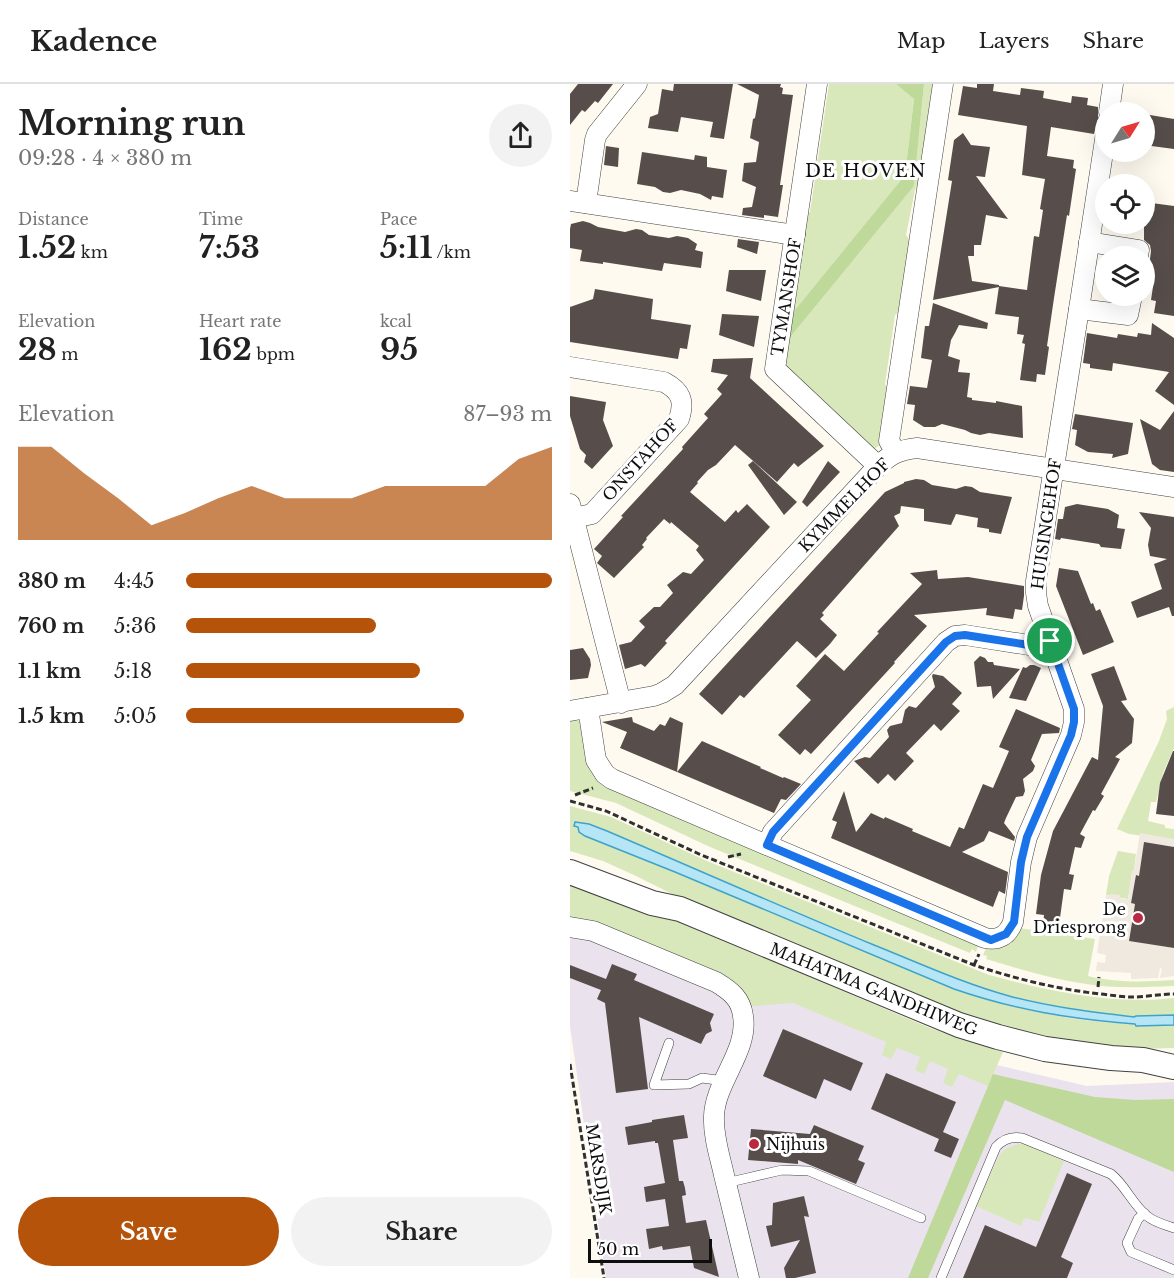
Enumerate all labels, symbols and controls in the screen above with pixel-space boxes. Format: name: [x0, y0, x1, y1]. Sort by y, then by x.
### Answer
text: Kadence: [30, 24, 157, 59]
text: Map: [897, 28, 946, 54]
text: Layers: [979, 28, 1050, 54]
text: Share: [1083, 28, 1144, 54]
north arrow: [1095, 102, 1155, 162]
map controls: [1095, 102, 1155, 306]
text: Morning run: [18, 103, 246, 144]
button: share: [489, 104, 552, 167]
text: 09:28 · 4 × 380 m: [18, 146, 192, 170]
district label: DE HOVEN: [805, 160, 927, 182]
button: locate: [1095, 174, 1155, 234]
text: Distance: [18, 209, 89, 229]
text: Time: [199, 209, 243, 229]
text: Pace: [380, 209, 417, 229]
text: 1.52: [18, 229, 76, 266]
text: 7:53: [199, 229, 260, 266]
text: 5:11: [380, 229, 433, 266]
street label: TYMANSHOF: [767, 236, 805, 357]
text: km: [76, 242, 108, 262]
text: /km: [433, 242, 471, 262]
button: layers: [1095, 246, 1155, 306]
text: Elevation: [18, 311, 95, 331]
text: Heart rate: [199, 311, 281, 331]
text: kcal: [380, 311, 412, 331]
text: 28: [18, 331, 57, 368]
text: 162: [199, 331, 252, 368]
text: 95: [380, 331, 418, 368]
text: m: [57, 344, 78, 364]
text: bpm: [252, 344, 295, 364]
text: Elevation: [18, 402, 115, 426]
text: 87–93 m: [463, 402, 552, 426]
street label: ONSTAHOF: [598, 415, 682, 505]
street label: KYMMELHOF: [794, 454, 894, 556]
street label: HUISINGEHOF: [1027, 457, 1065, 591]
text: 380 m: [18, 569, 86, 593]
text: 4:45: [114, 569, 154, 593]
text: 760 m: [18, 614, 84, 638]
text: 5:36: [114, 614, 156, 638]
pin: [1024, 615, 1075, 666]
icon: arrive: [1033, 624, 1066, 657]
text: 1.1 km: [18, 659, 81, 683]
text: 5:18: [114, 659, 152, 683]
text: 1.5 km: [18, 704, 85, 728]
text: 5:05: [114, 704, 157, 728]
place label: De Driesprong: [1033, 899, 1126, 937]
marker: De Driesprong: [1131, 911, 1145, 925]
street label: MAHATMA GANDHIWEG: [767, 938, 981, 1040]
street label: MARSDIJK: [582, 1122, 616, 1217]
place label: Nijhuis: [766, 1134, 825, 1154]
marker: Nijhuis: [747, 1137, 761, 1151]
button: Save: [18, 1197, 279, 1266]
button: Share: [291, 1197, 552, 1266]
scale bar: [588, 1236, 712, 1264]
text: 50 m: [597, 1239, 639, 1259]

